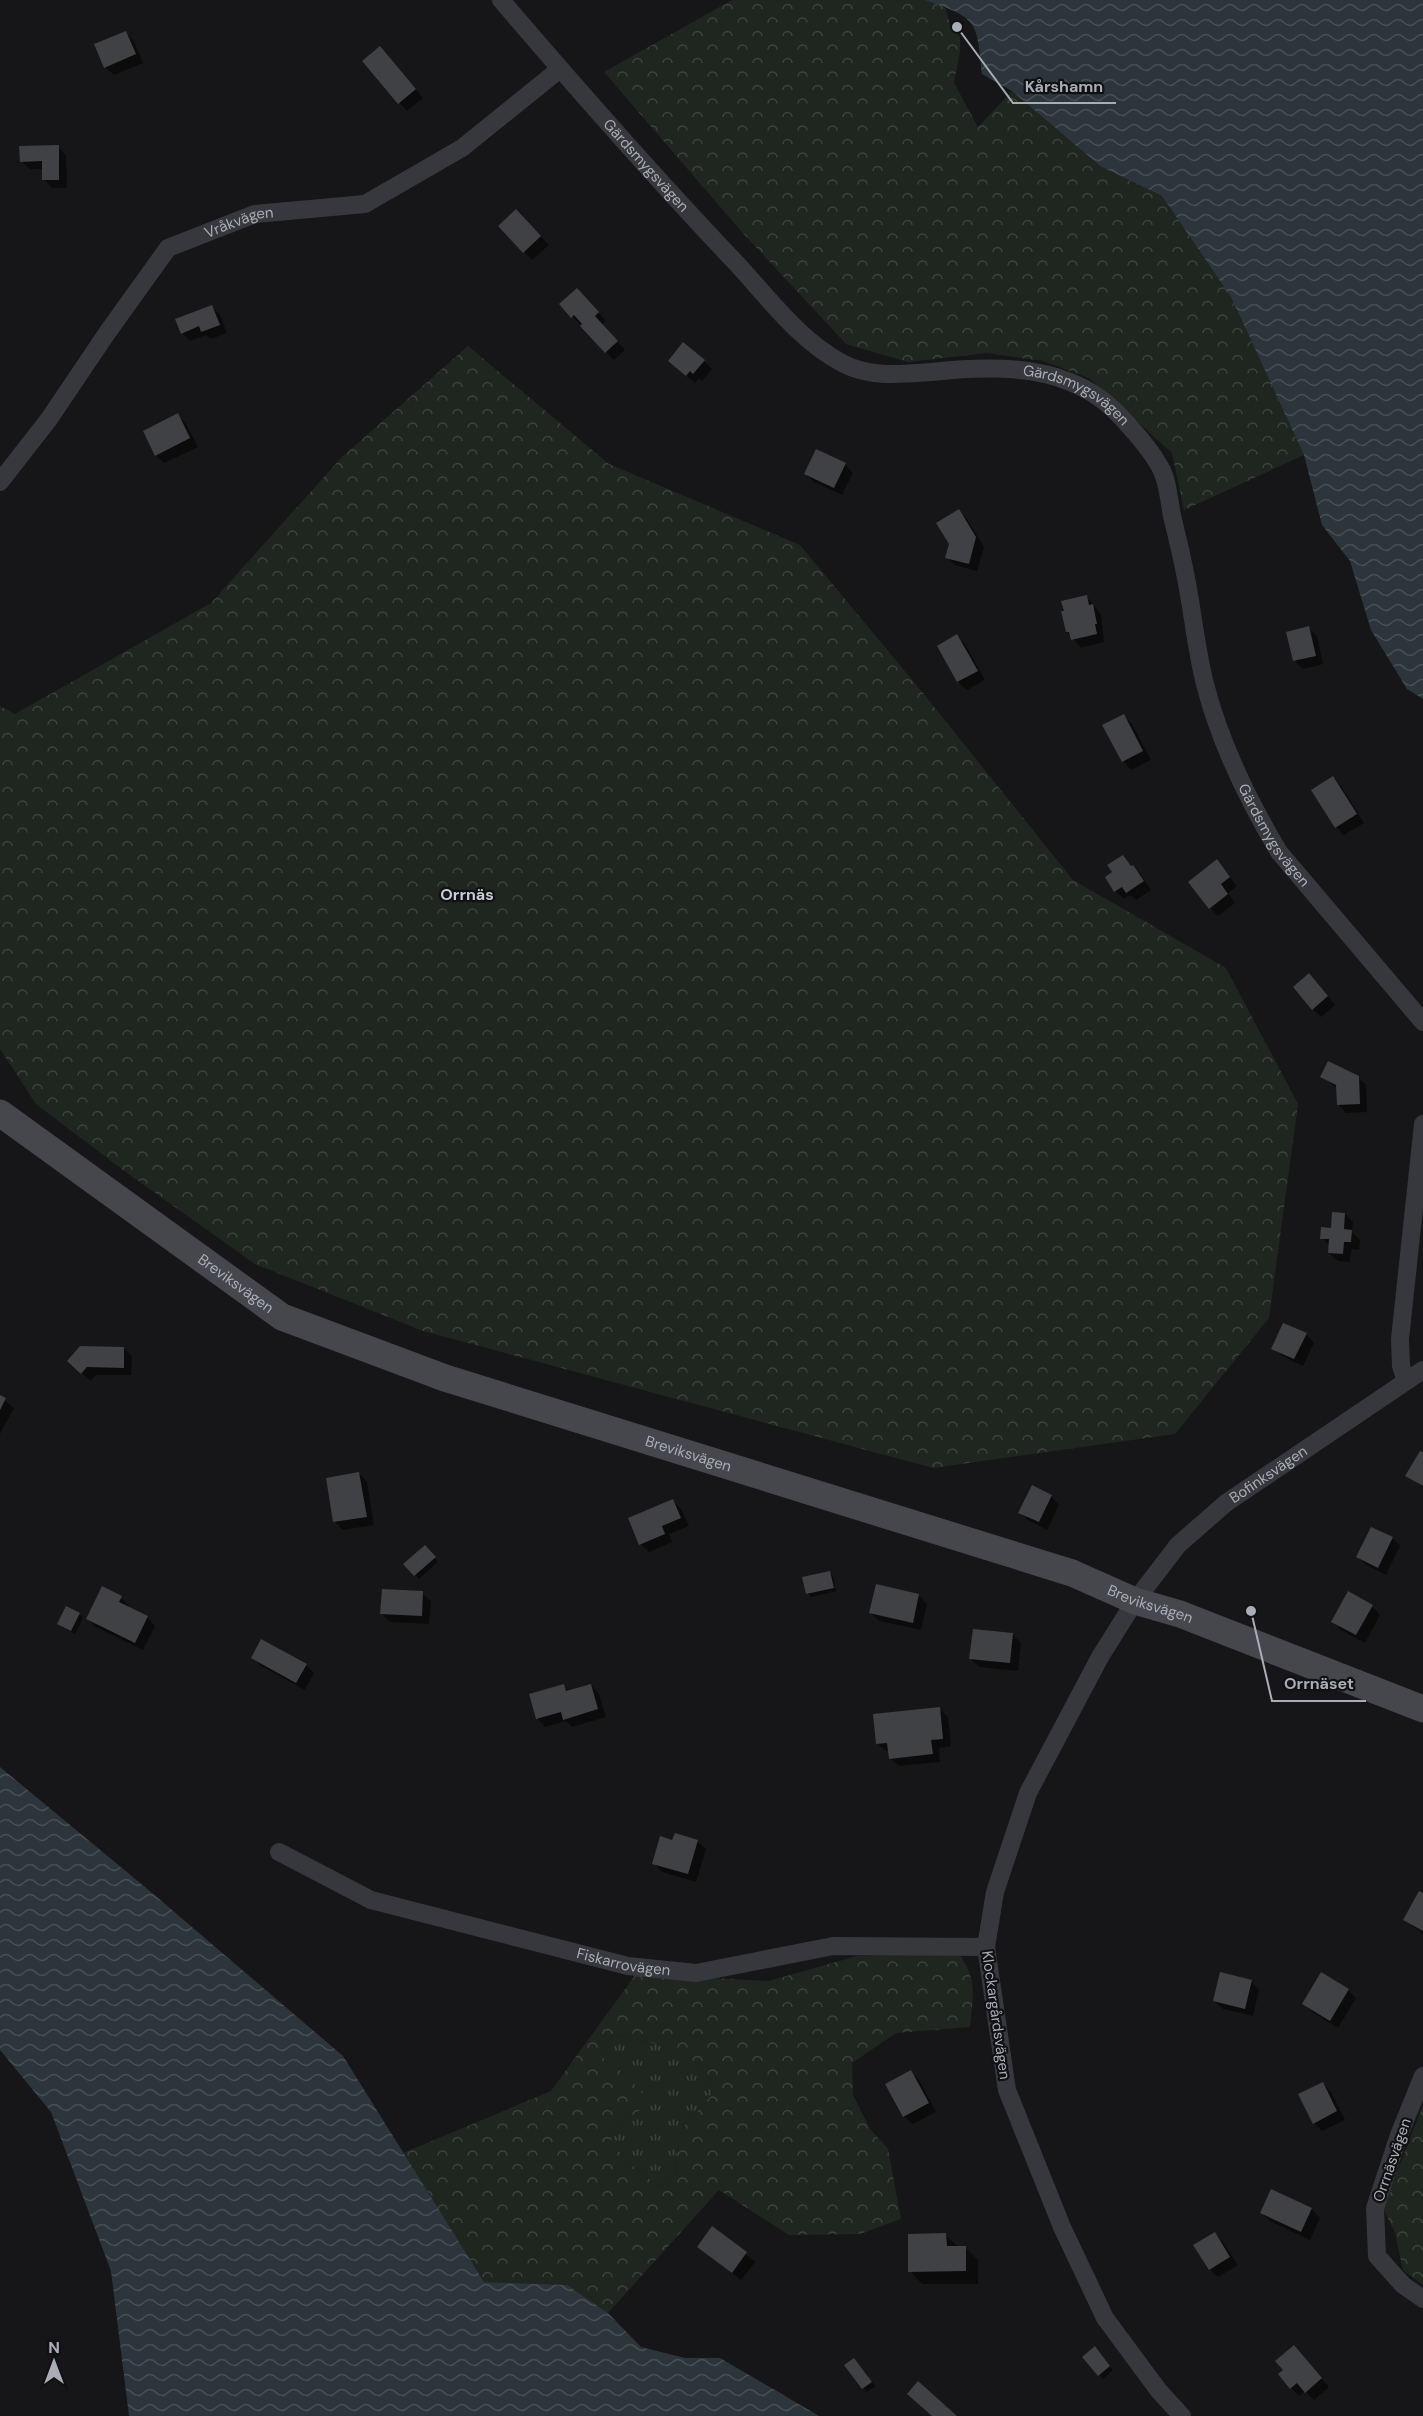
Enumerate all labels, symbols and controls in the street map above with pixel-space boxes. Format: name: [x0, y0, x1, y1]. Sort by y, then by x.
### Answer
callout: Kårshamn: [1013, 69, 1116, 103]
text: Kårshamn: [1025, 76, 1103, 97]
street label: Gärdsmygsvägen: [599, 114, 693, 216]
street label: Vråkvägen: [202, 202, 274, 243]
street label: Gärdsmygsvägen: [1022, 360, 1134, 430]
street label: Gärdsmygsvägen: [1234, 780, 1314, 891]
district label: Orrnäs: [440, 884, 494, 905]
street label: Breviksvägen: [194, 1249, 278, 1318]
street label: Breviksvägen: [643, 1431, 734, 1477]
street label: Bofinksvägen: [1225, 1441, 1311, 1508]
street label: Breviksvägen: [1104, 1580, 1196, 1628]
callout: Orrnäset: [1272, 1667, 1366, 1701]
text: Orrnäset: [1284, 1673, 1354, 1694]
street label: Fiskarrovägen: [574, 1943, 671, 1980]
street label: Klockargårdsvägen: [977, 1949, 1015, 2081]
street label: Orrnäsvägen: [1368, 2115, 1416, 2205]
north arrow: [24, 2332, 84, 2392]
text: N: [48, 2337, 60, 2358]

